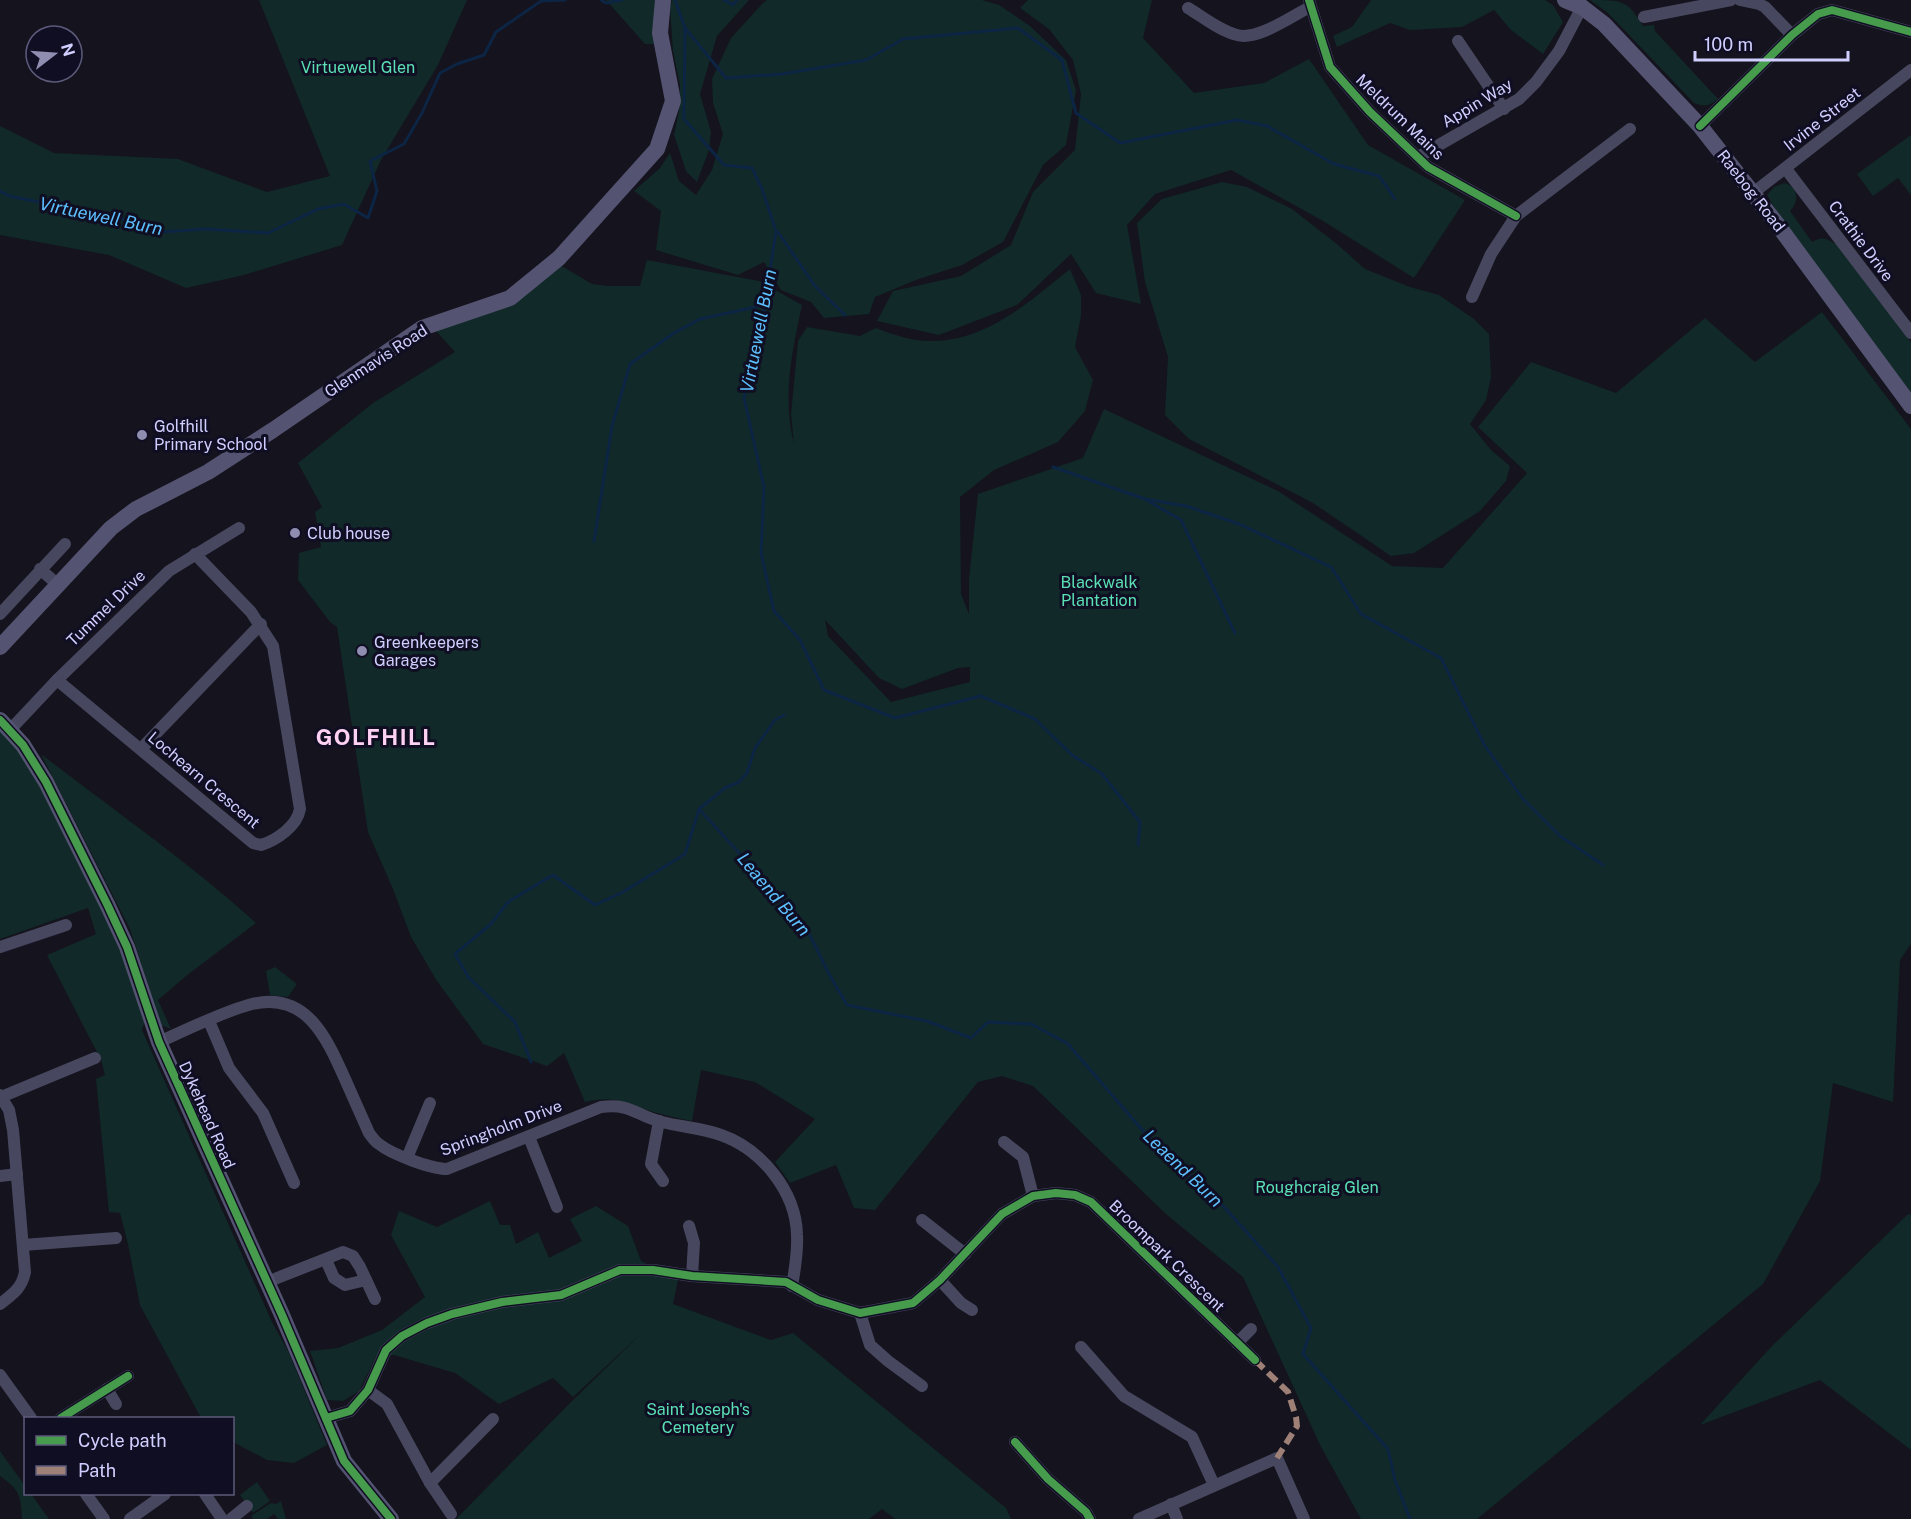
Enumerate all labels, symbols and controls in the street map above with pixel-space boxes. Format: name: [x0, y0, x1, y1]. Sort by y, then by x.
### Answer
north arrow: [24, 24, 84, 84]
scale bar: [1695, 24, 1848, 62]
text: 100 m: [1704, 34, 1753, 55]
text: N: [57, 41, 79, 59]
park label: Virtuewell Glen: [301, 58, 415, 77]
street label: Meldrum Mains: [1352, 70, 1448, 164]
street label: Appin Way: [1438, 74, 1516, 131]
street label: Irvine Street: [1780, 83, 1864, 155]
street label: Raebog Road: [1713, 146, 1789, 236]
water label: Virtuewell Burn: [37, 193, 165, 239]
street label: Crathie Drive: [1825, 197, 1897, 285]
water label: Virtuewell Burn: [736, 267, 780, 395]
street label: Glenmavis Road: [321, 321, 431, 401]
place label: Golfhill Primary School: [154, 417, 268, 454]
marker: Golfhill Primary School: [135, 428, 149, 442]
place label: Club house: [307, 524, 390, 543]
marker: Club house: [288, 526, 302, 540]
street label: Tummel Drive: [63, 566, 149, 650]
park label: Blackwalk Plantation: [1060, 573, 1138, 610]
place label: Greenkeepers Garages: [374, 633, 479, 670]
marker: Greenkeepers Garages: [355, 644, 369, 658]
district label: GOLFHILL: [316, 724, 436, 750]
street label: Lochearn Crescent: [144, 728, 264, 832]
water label: Leaend Burn: [733, 848, 815, 940]
street label: Dykehead Road: [175, 1058, 239, 1172]
street label: Springholm Drive: [437, 1096, 565, 1160]
water label: Leaend Burn: [1139, 1125, 1227, 1211]
park label: Roughcraig Glen: [1255, 1178, 1379, 1197]
street label: Broompark Crescent: [1105, 1196, 1229, 1316]
park label: Saint Joseph's Cemetery: [646, 1400, 750, 1437]
legend: [24, 1417, 234, 1495]
text: Cycle path: [78, 1430, 167, 1451]
text: Path: [78, 1460, 116, 1481]

